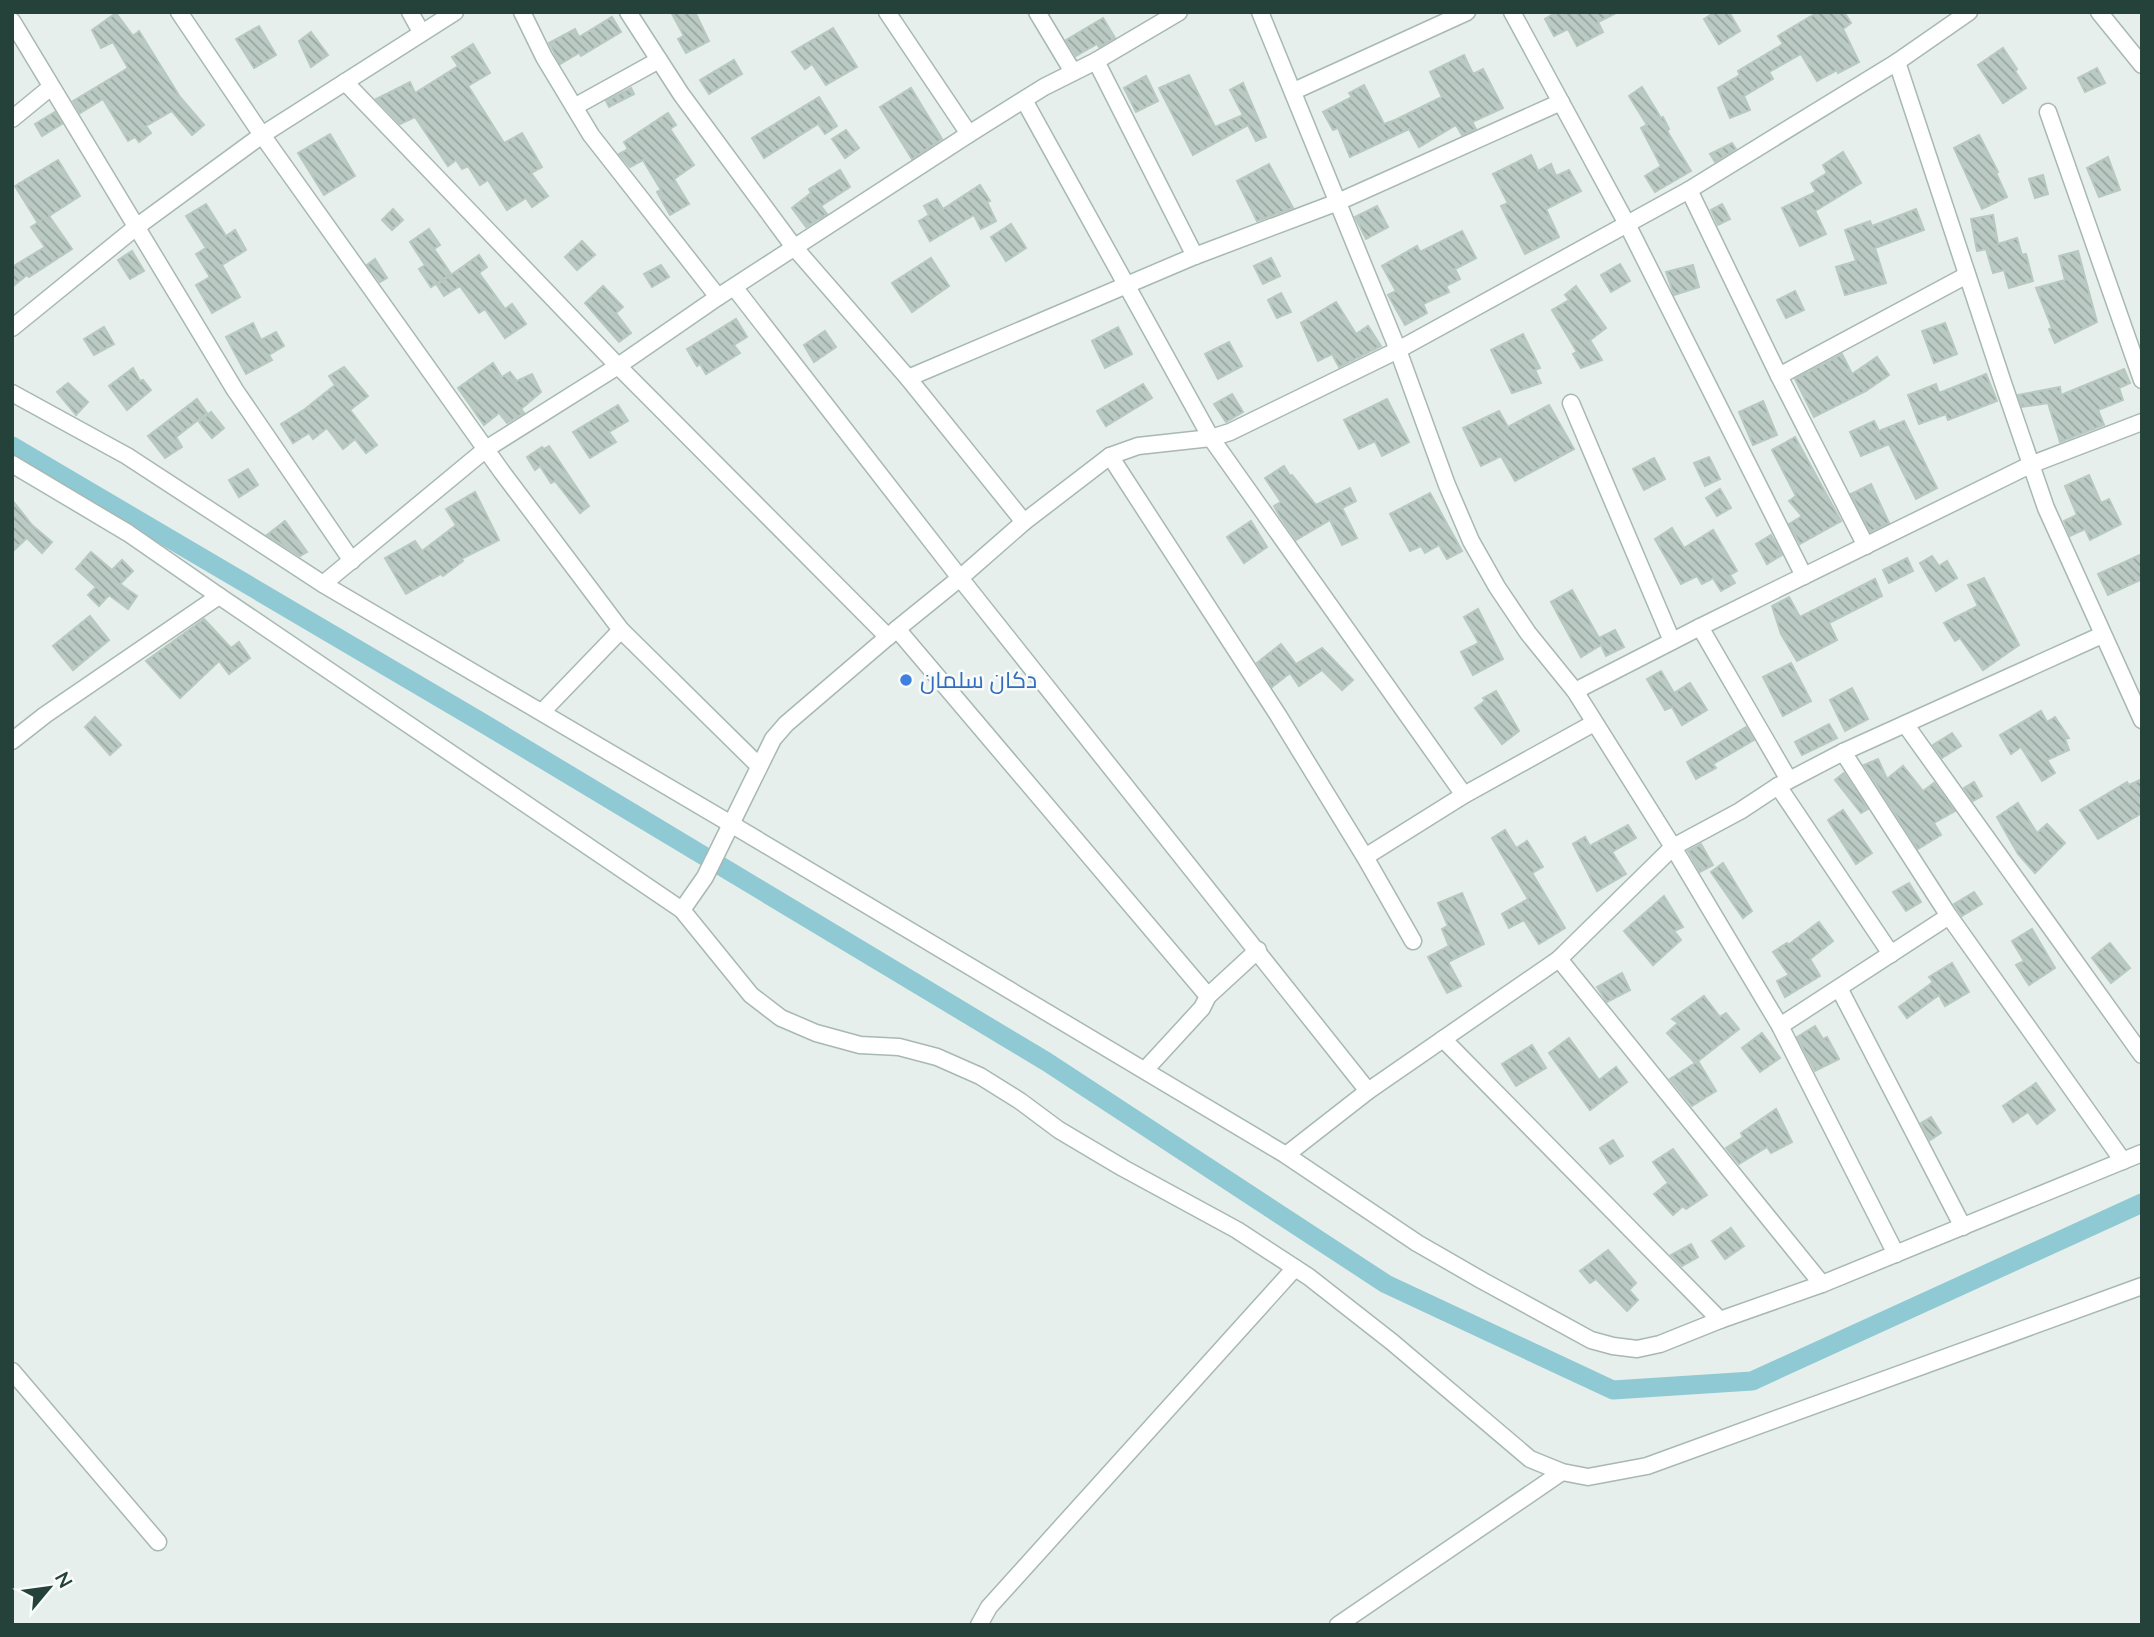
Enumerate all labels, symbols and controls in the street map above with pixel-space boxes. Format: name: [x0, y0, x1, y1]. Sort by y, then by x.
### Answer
place label: دكان سلمان: [920, 665, 1037, 694]
marker: دكان سلمان: [898, 672, 914, 688]
north arrow: [14, 1553, 84, 1623]
text: N: [51, 1568, 78, 1591]

